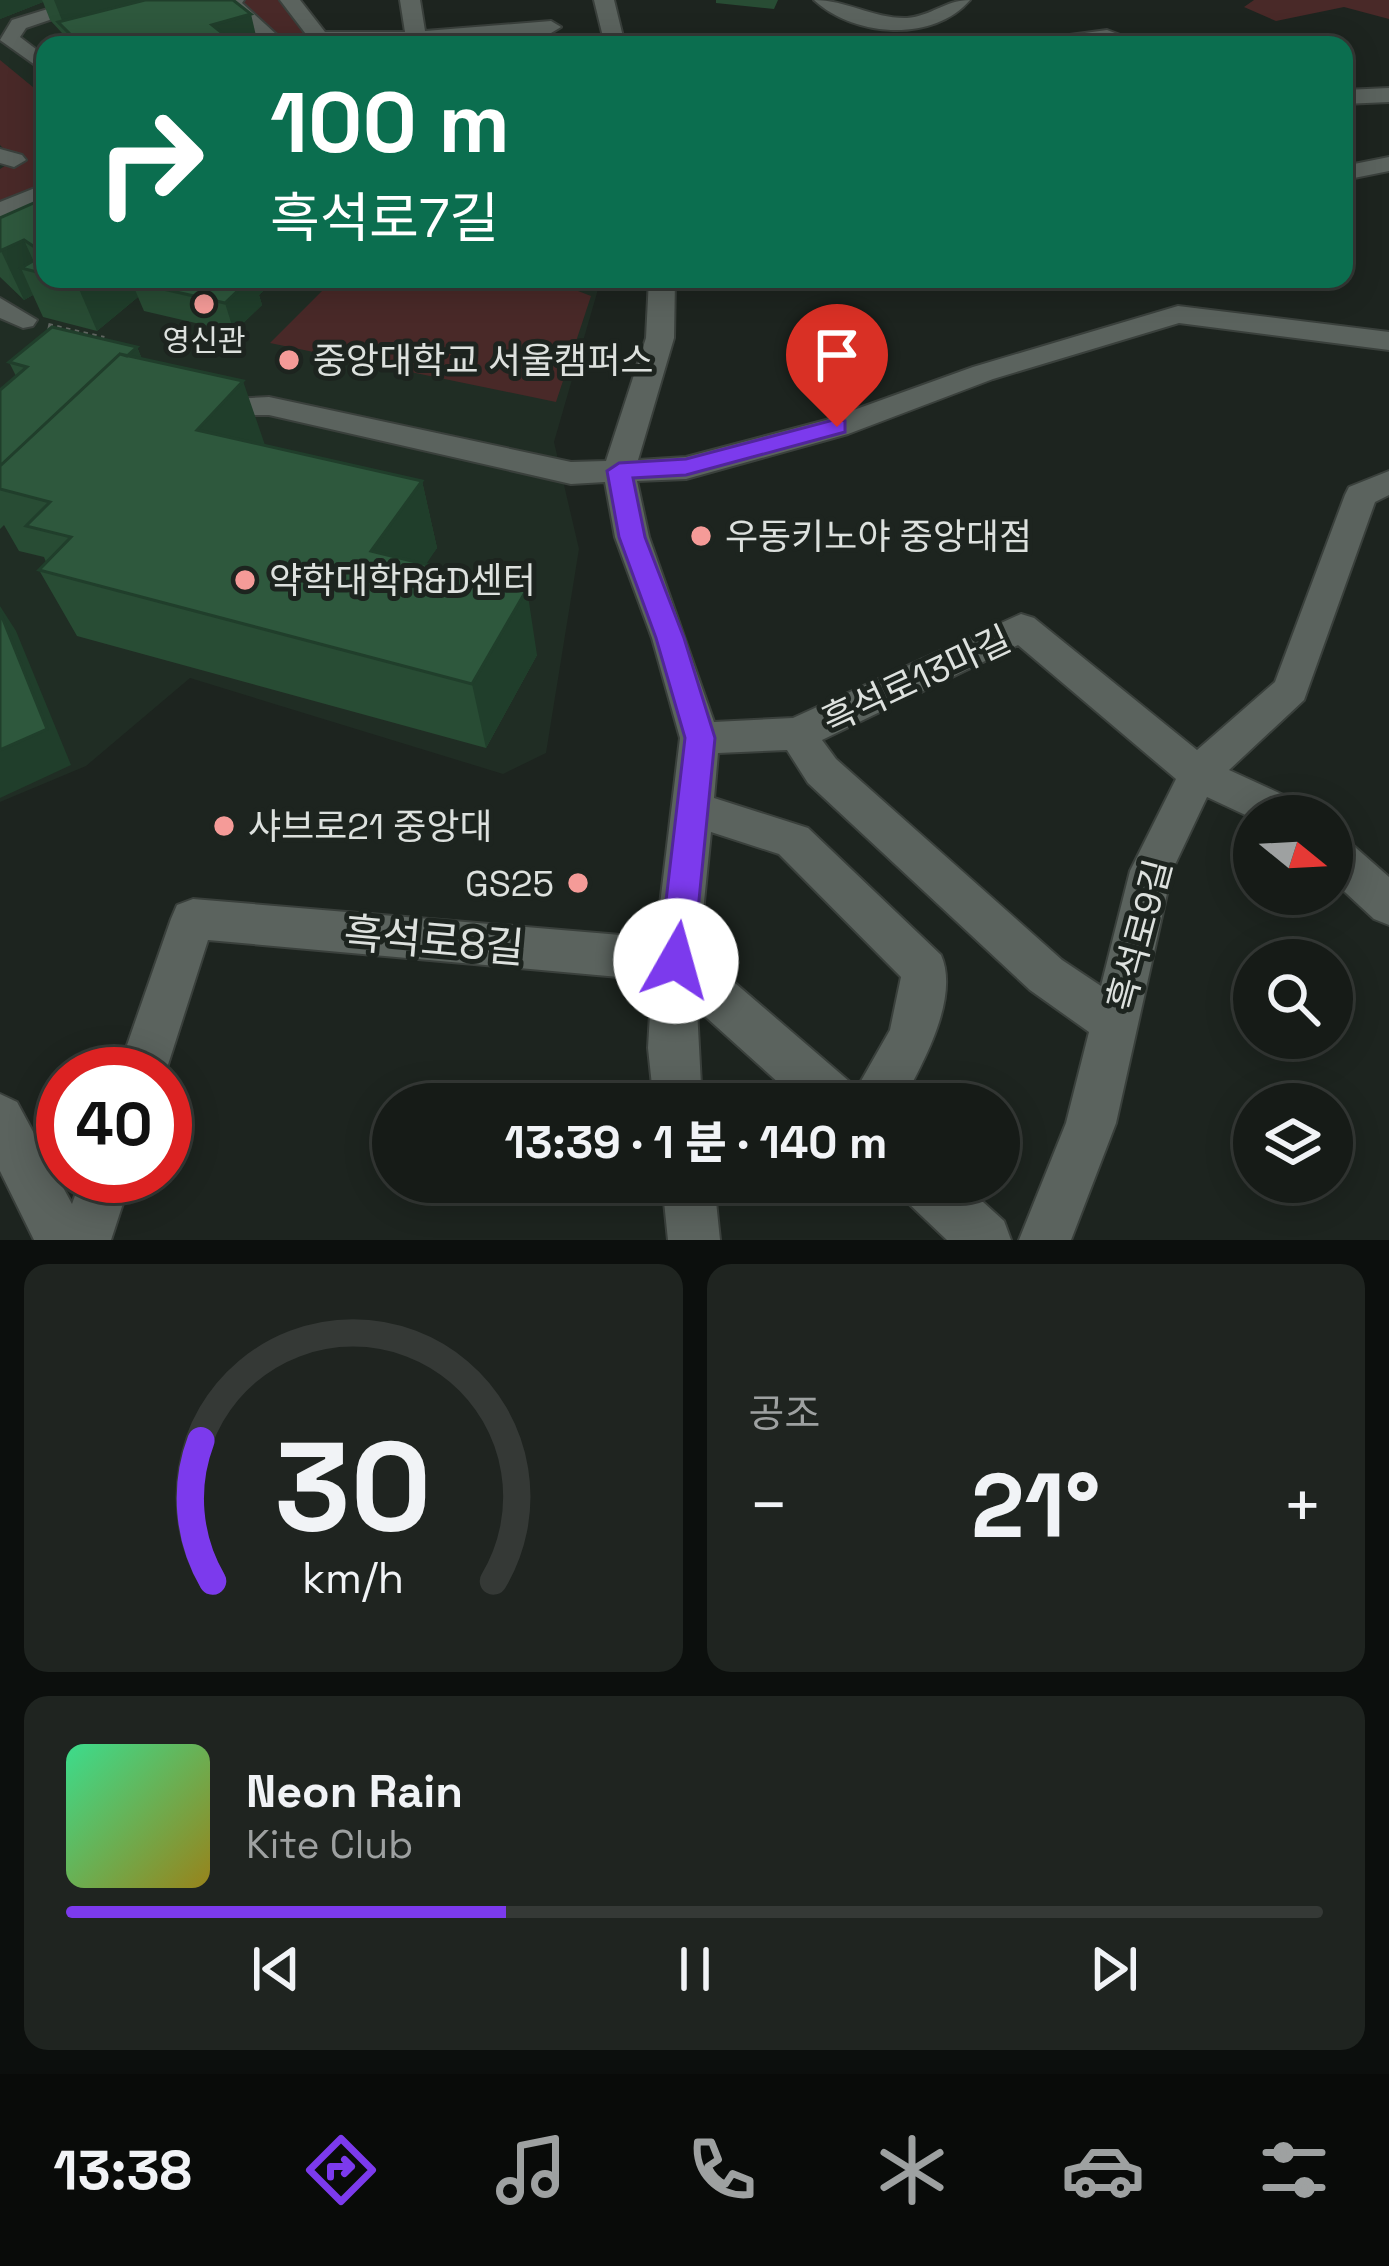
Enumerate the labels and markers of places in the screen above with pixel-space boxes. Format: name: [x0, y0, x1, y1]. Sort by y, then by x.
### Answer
marker: 영신관: [191, 291, 217, 317]
pin: [786, 304, 888, 427]
place label: 영신관: [163, 321, 245, 360]
place label: 중앙대학교 서울캠퍼스: [313, 338, 653, 384]
marker: 중앙대학교 서울캠퍼스: [276, 347, 302, 373]
place label: 우동키노야 중앙대점: [725, 514, 1032, 560]
marker: 우동키노야 중앙대점: [688, 523, 714, 549]
place label: 약학대학R&D센터: [269, 558, 536, 604]
marker: 약학대학R&D센터: [232, 567, 258, 593]
place label: 샤브로21 중앙대: [248, 804, 493, 850]
marker: 샤브로21 중앙대: [211, 813, 237, 839]
place label: GS25: [465, 861, 554, 907]
marker: GS25: [565, 870, 591, 896]

